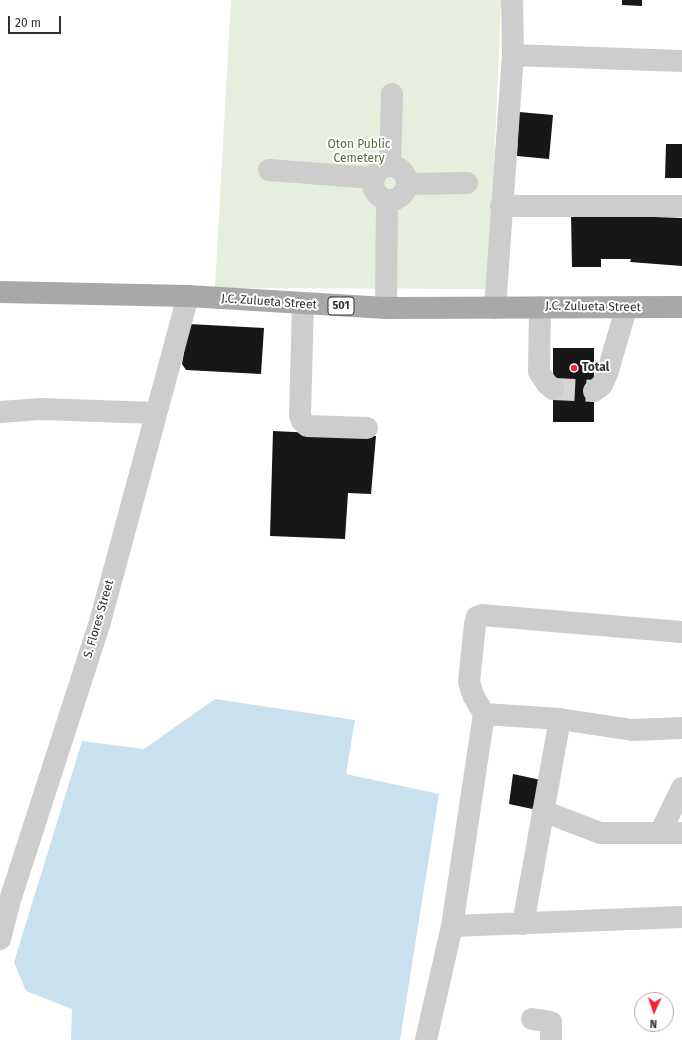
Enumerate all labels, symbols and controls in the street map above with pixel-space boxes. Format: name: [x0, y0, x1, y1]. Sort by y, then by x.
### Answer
scale bar: [10, 8, 63, 34]
text: 20 m: [15, 16, 41, 30]
park label: Oton Public Cemetery: [327, 138, 391, 166]
street label: J.C. Zulueta Street: [221, 291, 317, 313]
road number: 501: [328, 297, 354, 315]
street label: J.C. Zulueta Street: [545, 299, 641, 315]
place label: Total: [582, 361, 609, 375]
marker: Total: [569, 363, 579, 373]
street label: S. Flores Street: [81, 578, 117, 660]
north arrow: [634, 992, 674, 1032]
text: N: [649, 1017, 657, 1030]

